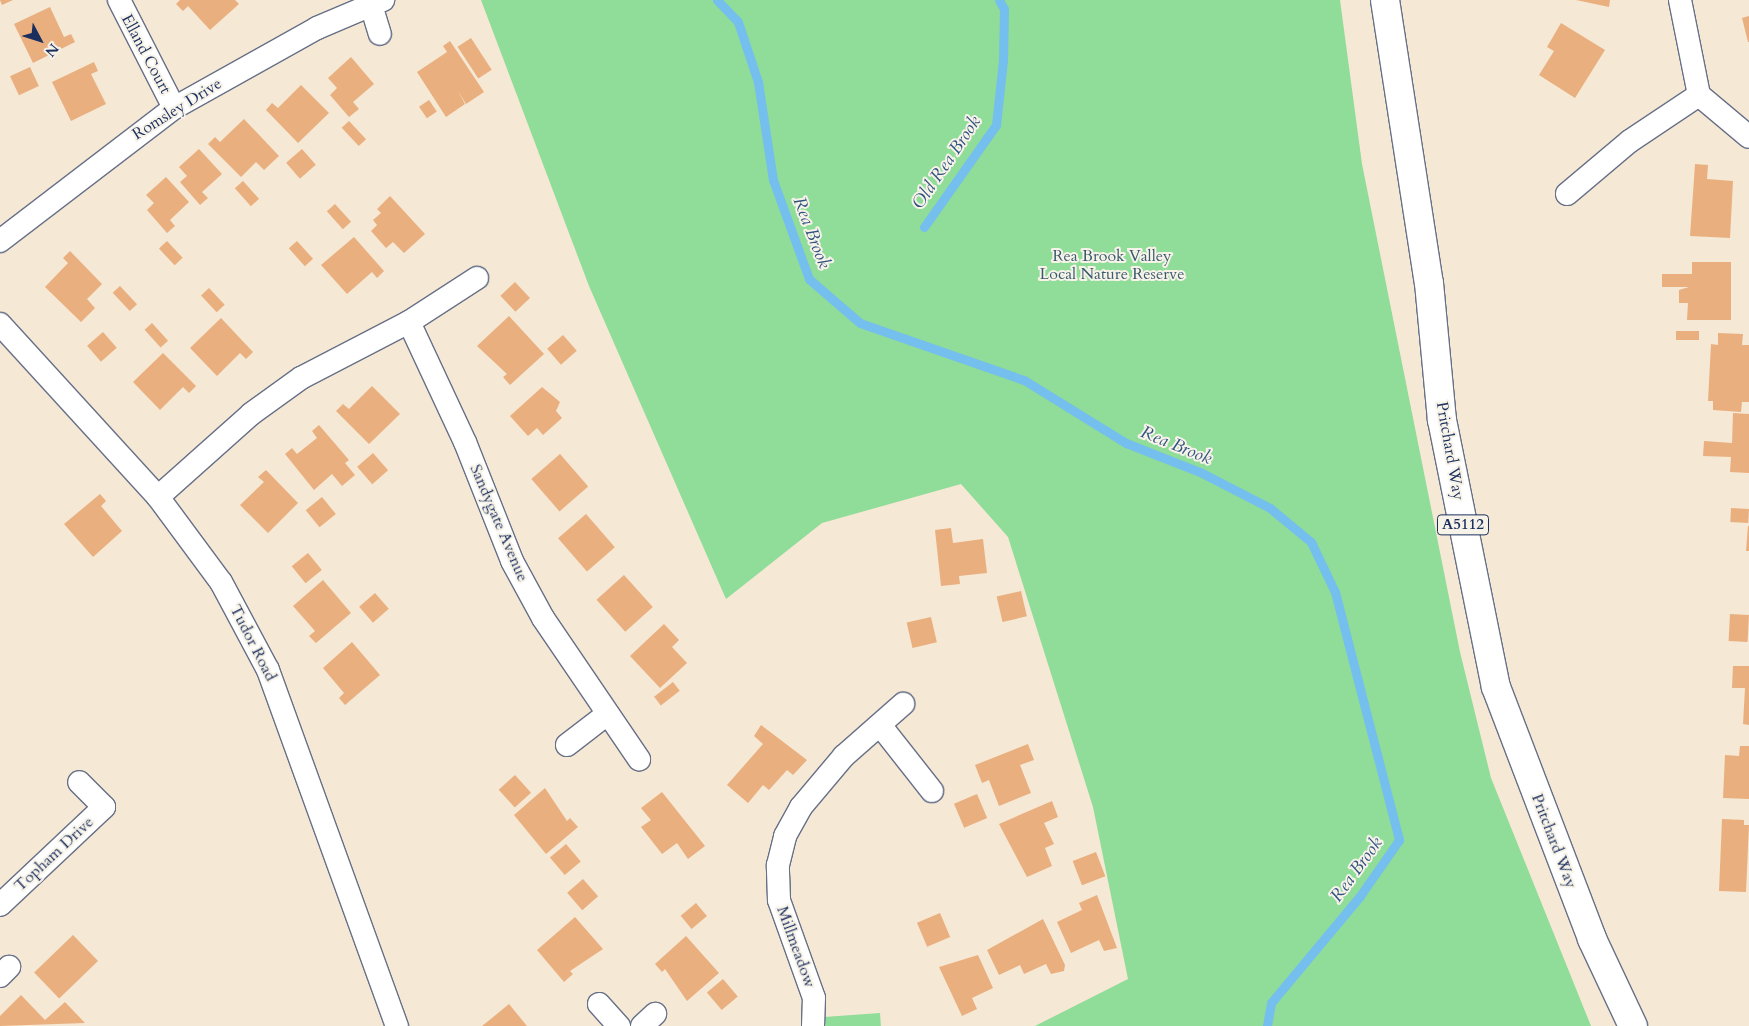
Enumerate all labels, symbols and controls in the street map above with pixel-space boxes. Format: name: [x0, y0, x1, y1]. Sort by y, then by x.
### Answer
street label: Elland Court: [117, 11, 175, 97]
north arrow: [15, 15, 65, 65]
text: N: [41, 39, 63, 61]
street label: Romsley Drive: [129, 74, 225, 144]
water label: Old Rea Brook: [908, 112, 986, 214]
water label: Rea Brook: [787, 194, 835, 272]
park label: Rea Brook Valley Local Nature Reserve: [1040, 246, 1184, 284]
street label: Pritchard Way: [1432, 400, 1468, 502]
water label: Rea Brook: [1137, 422, 1215, 470]
street label: Sandygate Avenue: [466, 462, 532, 584]
road number: A5112: [1437, 512, 1489, 538]
street label: Tudor Road: [226, 602, 280, 684]
street label: Pritchard Way: [1527, 791, 1581, 891]
street label: Topham Drive: [10, 812, 98, 896]
water label: Rea Brook: [1326, 833, 1388, 907]
street label: Millmeadow: [772, 904, 820, 990]

